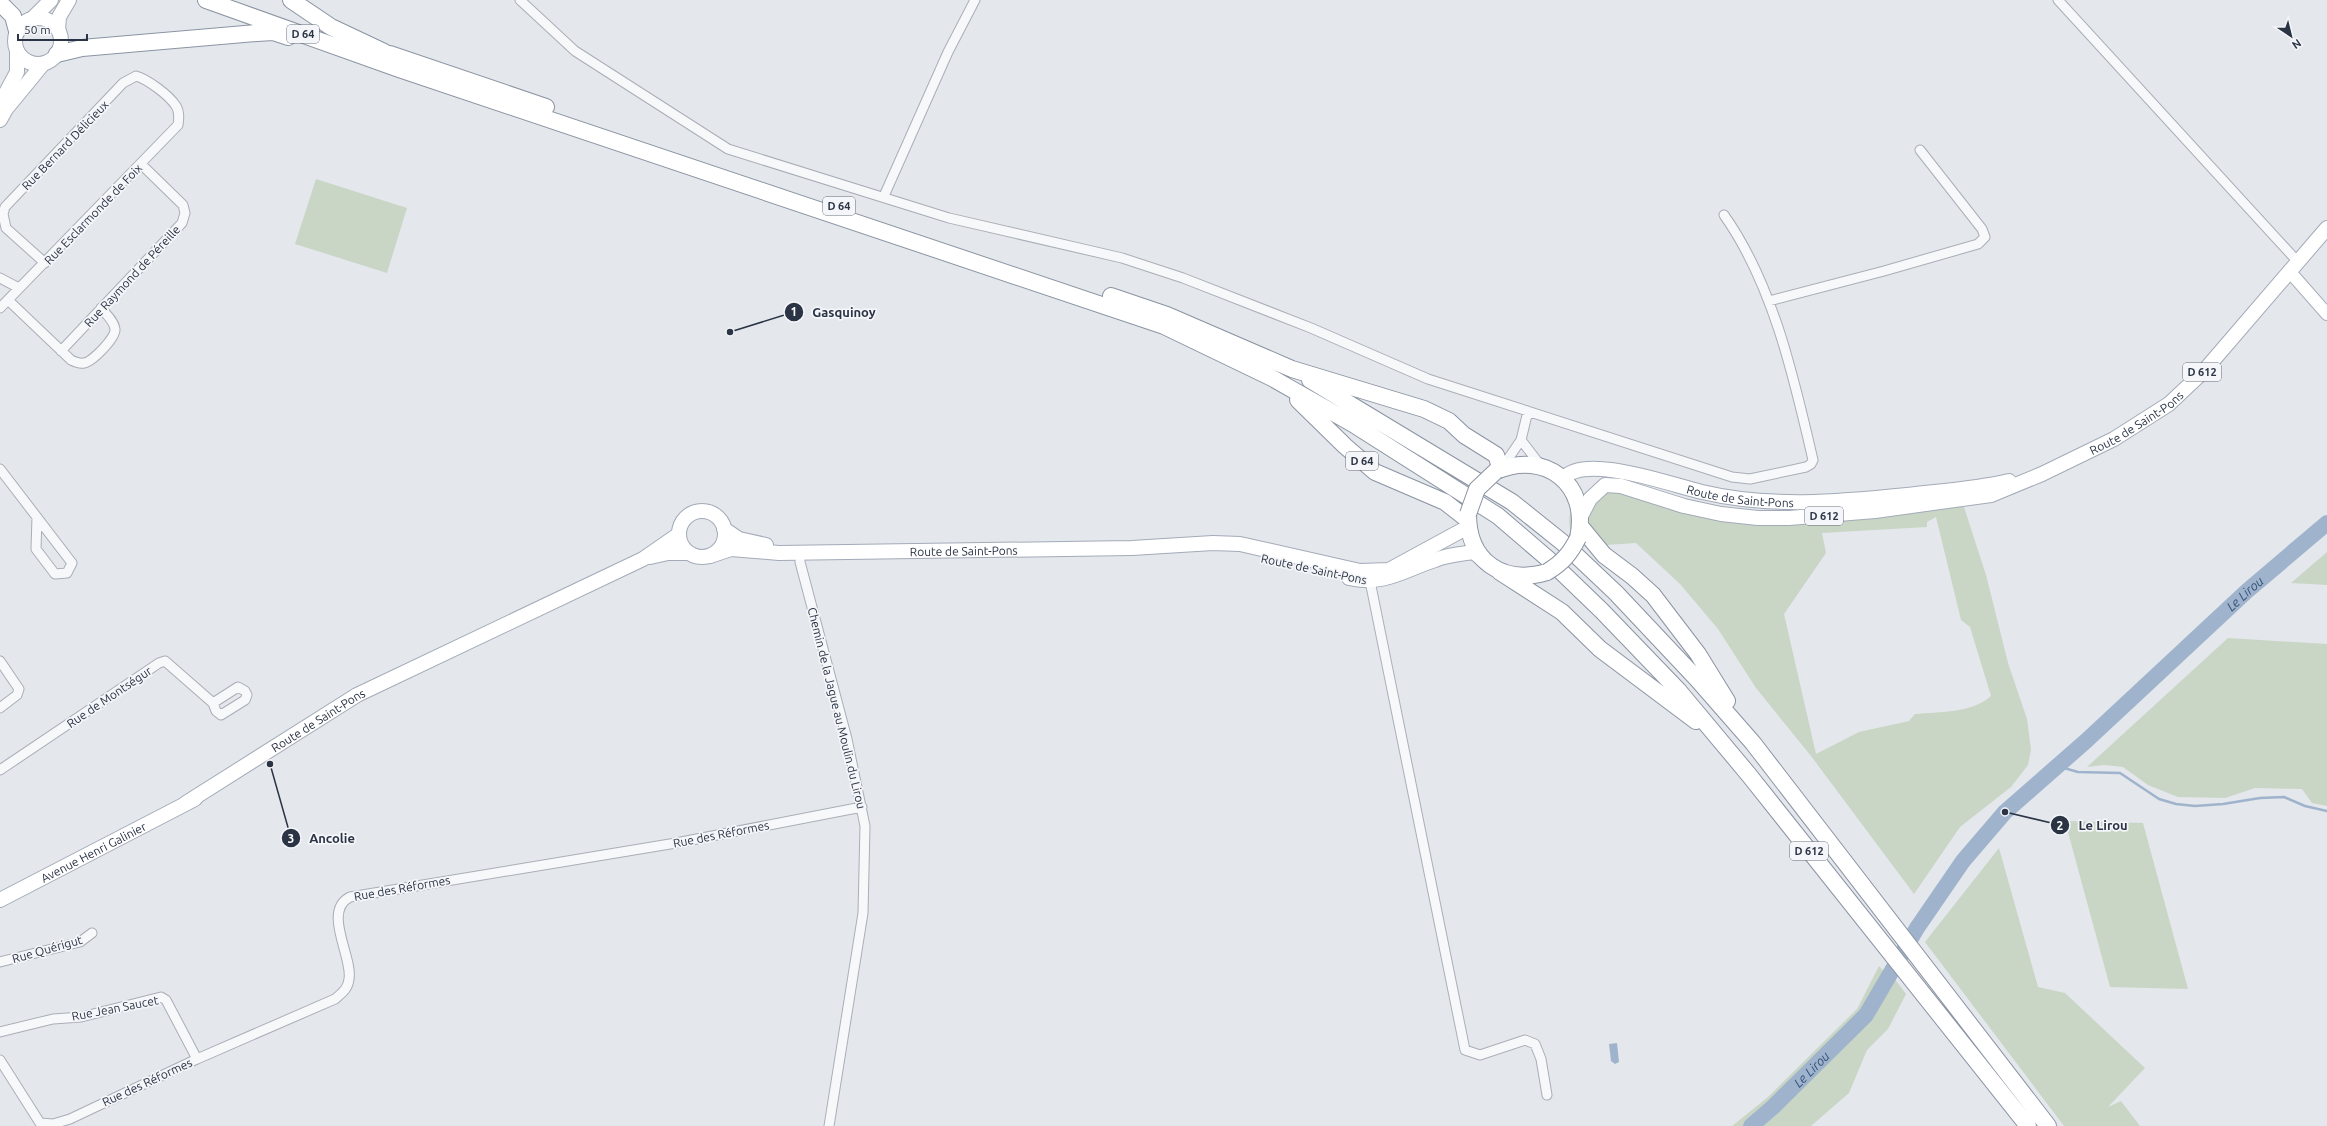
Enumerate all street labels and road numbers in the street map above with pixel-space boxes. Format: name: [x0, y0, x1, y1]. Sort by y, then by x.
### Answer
road number: D 64: [287, 25, 319, 43]
street label: Rue Bernard Délicieux: [19, 98, 111, 192]
street label: Rue Esclarmonde de Foix: [42, 161, 144, 267]
road number: D 64: [823, 197, 855, 215]
street label: Rue Raymond de Péreille: [82, 223, 182, 329]
road number: D 612: [2183, 363, 2221, 381]
street label: Route de Saint-Pons: [2087, 388, 2185, 456]
road number: D 64: [1346, 452, 1378, 470]
street label: Route de Saint-Pons: [1685, 482, 1794, 509]
road number: D 612: [1805, 507, 1843, 525]
street label: Route de Saint-Pons: [910, 543, 1018, 558]
street label: Route de Saint-Pons: [1260, 551, 1368, 587]
street label: Chemin de la Jague au Moulin du Lirou: [806, 606, 868, 810]
street label: Rue de Montségur: [64, 664, 154, 730]
street label: Route de Saint-Pons: [269, 686, 367, 754]
street label: Rue des Réformes: [672, 818, 770, 850]
street label: Avenue Henri Galinier: [39, 819, 148, 884]
road number: D 612: [1790, 842, 1828, 860]
street label: Rue des Réformes: [353, 873, 451, 903]
street label: Rue Quérigut: [10, 933, 84, 965]
street label: Rue Jean Saucet: [70, 993, 160, 1023]
street label: Rue des Réformes: [100, 1055, 194, 1109]

